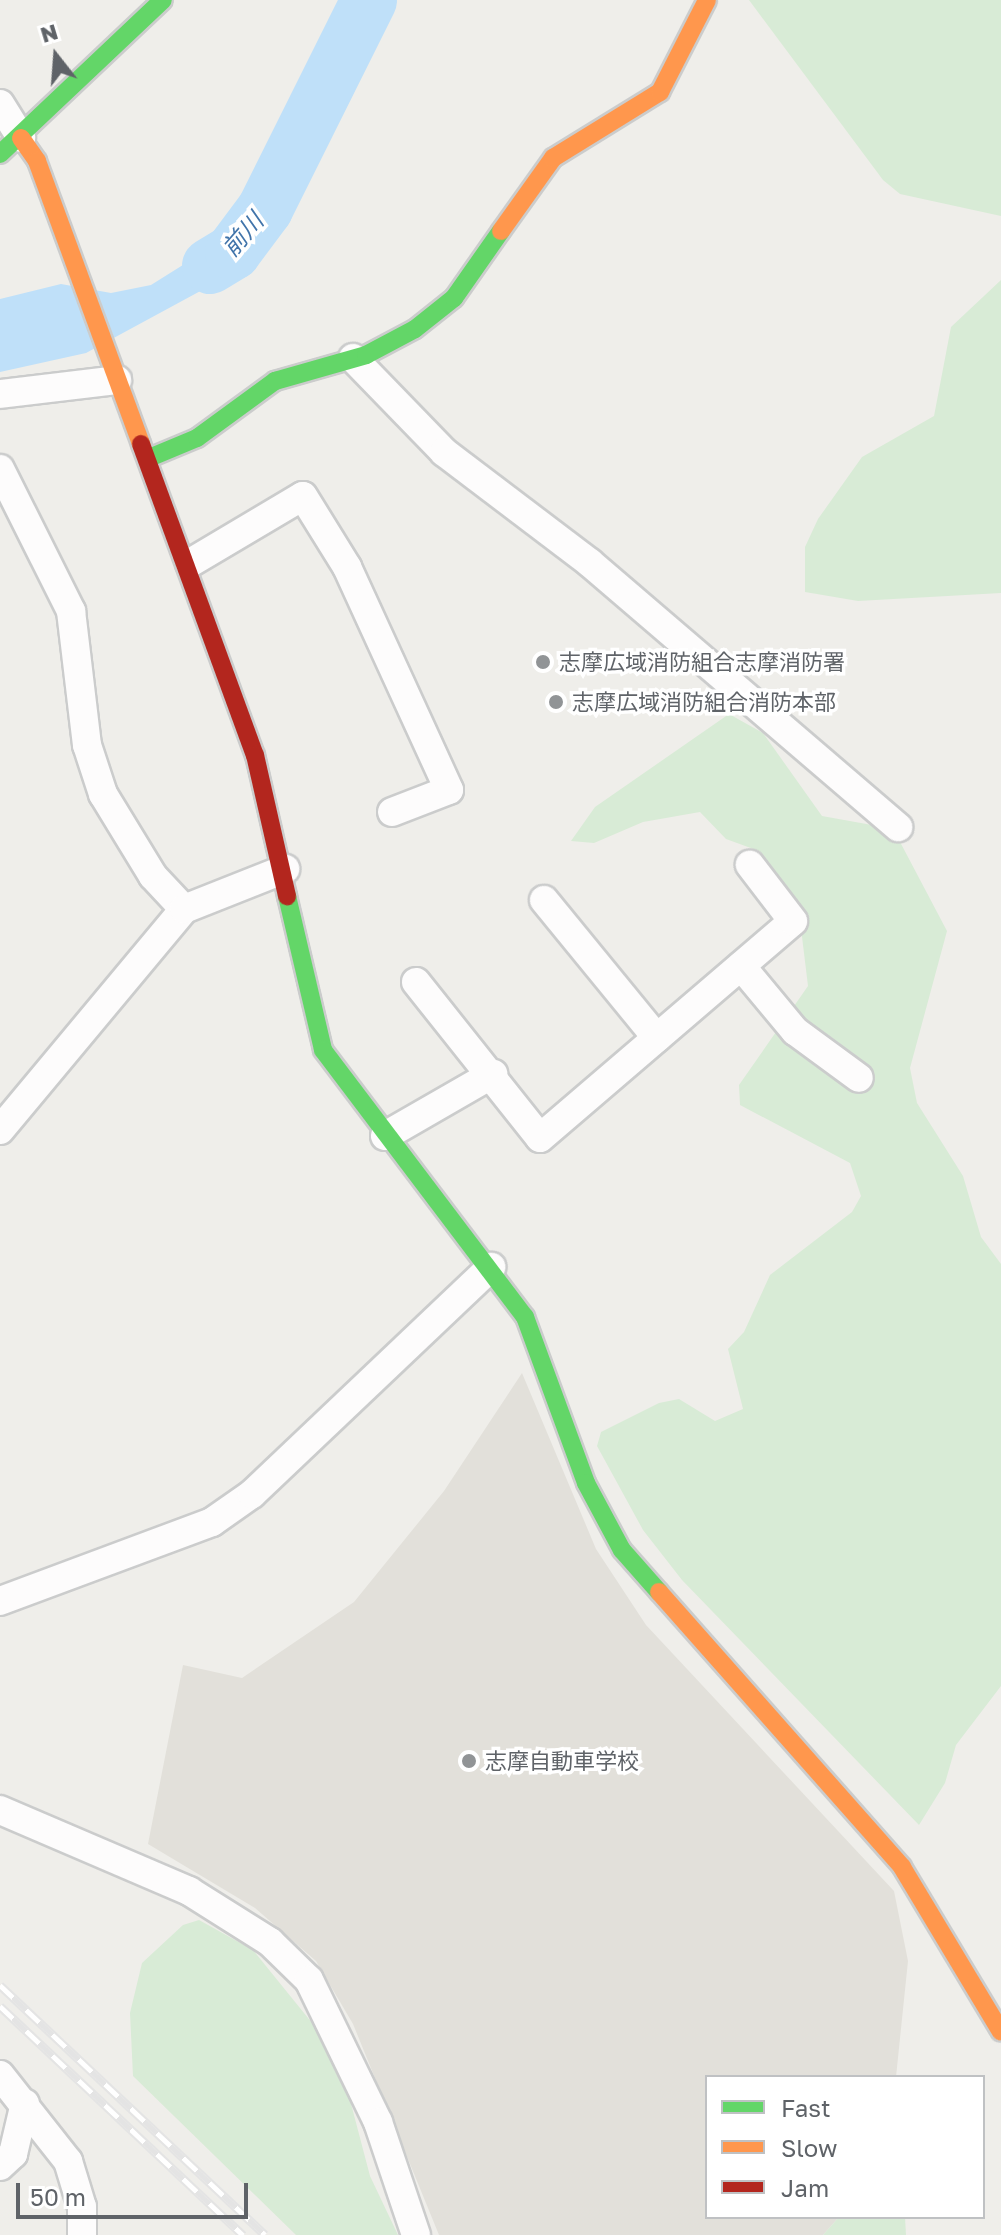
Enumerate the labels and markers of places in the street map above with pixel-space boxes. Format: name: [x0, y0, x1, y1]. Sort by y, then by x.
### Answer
place label: 志摩広域消防組合志摩消防署: [559, 649, 845, 675]
marker: 志摩広域消防組合志摩消防署: [534, 653, 552, 671]
place label: 志摩広域消防組合消防本部: [572, 689, 836, 715]
marker: 志摩広域消防組合消防本部: [547, 693, 565, 711]
place label: 志摩自動車学校: [485, 1748, 639, 1774]
marker: 志摩自動車学校: [460, 1752, 478, 1770]

